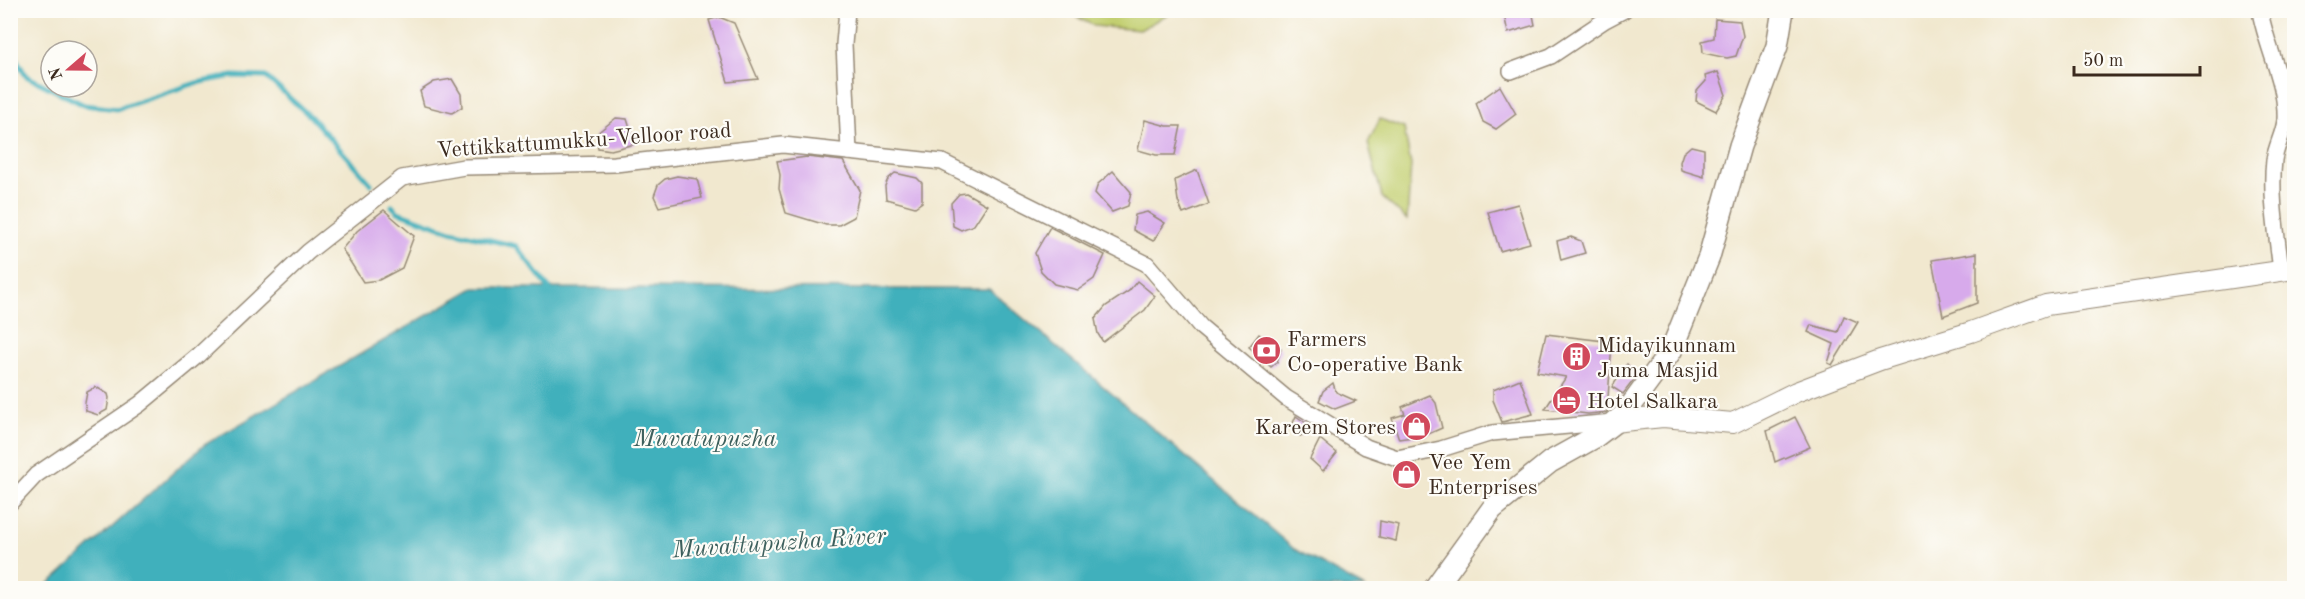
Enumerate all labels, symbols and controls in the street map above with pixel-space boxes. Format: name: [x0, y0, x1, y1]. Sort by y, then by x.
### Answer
north arrow: [39, 39, 99, 99]
scale bar: [2074, 39, 2200, 77]
text: 50 m: [2083, 52, 2123, 70]
text: N: [47, 64, 66, 82]
street label: Vettikkattumukku-Velloor road: [436, 120, 732, 162]
place label: Farmers Co-operative Bank: [1287, 329, 1463, 376]
bank icon: Farmers Co-operative Bank: [1250, 335, 1282, 367]
place label: Midayikunnam Juma Masjid: [1597, 335, 1736, 382]
building icon: Midayikunnam Juma Masjid: [1560, 341, 1592, 373]
hotel icon: Hotel Salkara: [1550, 384, 1582, 416]
place label: Hotel Salkara: [1587, 391, 1718, 413]
shop icon: Kareem Stores: [1401, 410, 1433, 442]
place label: Kareem Stores: [1255, 417, 1396, 439]
water label: Muvatupuzha: [632, 428, 777, 452]
place label: Vee Yem Enterprises: [1428, 452, 1537, 499]
shop icon: Vee Yem Enterprises: [1391, 458, 1423, 490]
water label: Muvattupuzha River: [670, 525, 888, 564]

